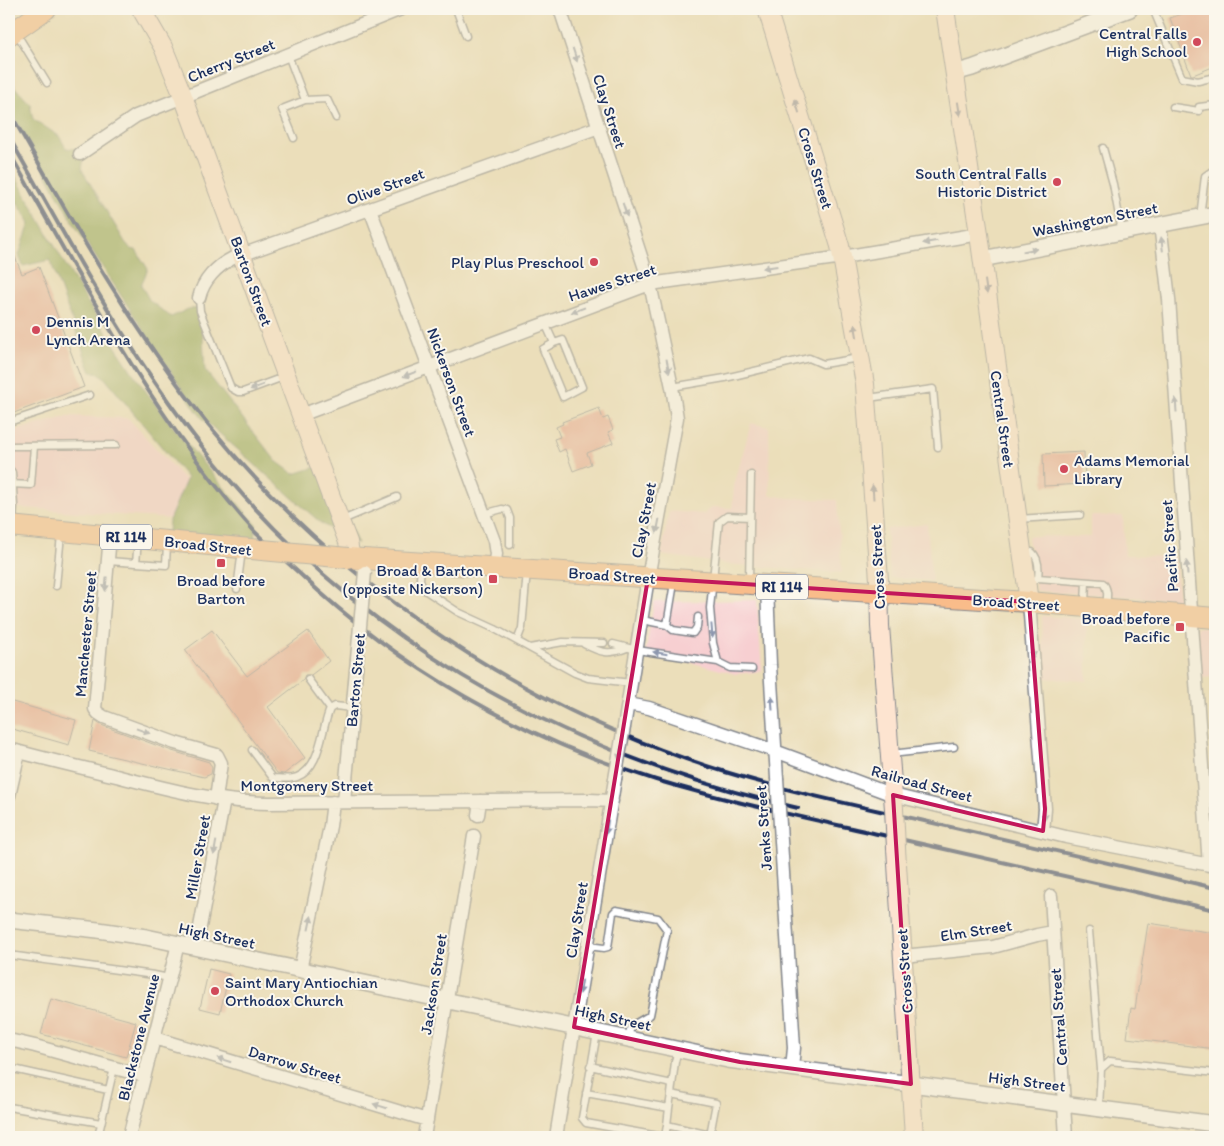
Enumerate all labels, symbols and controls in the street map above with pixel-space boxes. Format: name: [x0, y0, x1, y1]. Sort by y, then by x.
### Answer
place label: Central Falls High School: [1099, 24, 1187, 61]
street label: Cherry Street: [185, 34, 278, 87]
marker: Central Falls High School: [1191, 36, 1203, 48]
one-way arrow: [572, 48, 580, 63]
street label: Clay Street: [589, 72, 630, 151]
one-way arrow: [793, 98, 801, 113]
one-way arrow: [956, 101, 964, 117]
street label: Cross Street: [794, 125, 837, 212]
street label: Olive Street: [344, 164, 427, 209]
place label: South Central Falls Historic District: [915, 164, 1047, 201]
marker: South Central Falls Historic District: [1051, 176, 1063, 188]
street label: Washington Street: [1031, 198, 1159, 241]
one-way arrow: [622, 202, 630, 217]
street label: Barton Street: [226, 234, 277, 329]
one-way arrow: [1158, 235, 1166, 251]
one-way arrow: [922, 238, 938, 246]
one-way arrow: [1022, 246, 1037, 254]
place label: Play Plus Preschool: [451, 253, 584, 272]
marker: Play Plus Preschool: [588, 256, 600, 268]
street label: Hawes Street: [566, 259, 659, 306]
one-way arrow: [762, 263, 778, 271]
one-way arrow: [982, 279, 990, 295]
one-way arrow: [571, 307, 586, 314]
place label: Dennis M Lynch Arena: [46, 312, 131, 349]
one-way arrow: [851, 322, 859, 338]
marker: Dennis M Lynch Arena: [30, 324, 42, 336]
street label: Nickerson Street: [423, 325, 480, 439]
one-way arrow: [664, 359, 672, 374]
street label: Central Street: [986, 369, 1019, 469]
one-way arrow: [402, 370, 417, 378]
one-way arrow: [249, 383, 264, 391]
one-way arrow: [1172, 397, 1180, 413]
place label: Adams Memorial Library: [1074, 451, 1190, 488]
marker: Adams Memorial Library: [1058, 463, 1070, 475]
street label: Clay Street: [627, 481, 660, 560]
one-way arrow: [868, 484, 876, 500]
street label: Pacific Street: [1157, 499, 1182, 593]
one-way arrow: [654, 519, 662, 534]
road number: RI 114: [100, 524, 152, 550]
street label: Cross Street: [866, 524, 889, 610]
street label: Broad Street: [163, 531, 253, 560]
marker: Broad before Barton: [215, 557, 227, 569]
one-way arrow: [1183, 559, 1191, 575]
place label: Broad & Barton (opposite Nickerson): [342, 561, 483, 598]
street label: Broad Street: [568, 563, 656, 588]
street label: Manchester Street: [71, 570, 100, 698]
place label: Broad before Barton: [177, 571, 265, 608]
marker: Broad & Barton (opposite Nickerson): [487, 573, 499, 585]
road number: RI 114: [756, 574, 808, 600]
one-way arrow: [101, 576, 109, 592]
street label: Broad Street: [972, 590, 1060, 615]
place label: Broad before Pacific: [1082, 609, 1170, 646]
marker: Broad before Pacific: [1174, 621, 1186, 633]
one-way arrow: [708, 623, 716, 639]
street label: Barton Street: [342, 632, 369, 728]
one-way arrow: [1029, 643, 1037, 659]
one-way arrow: [652, 649, 668, 657]
one-way arrow: [767, 694, 775, 710]
one-way arrow: [135, 728, 150, 735]
one-way arrow: [615, 745, 623, 761]
street label: Railroad Street: [869, 761, 974, 806]
street label: Montgomery Street: [241, 776, 373, 795]
street label: Jenks Street: [751, 785, 776, 871]
one-way arrow: [1041, 805, 1049, 821]
street label: Miller Street: [181, 813, 214, 901]
one-way arrow: [603, 819, 611, 835]
one-way arrow: [211, 840, 219, 856]
street label: Clay Street: [561, 881, 592, 960]
one-way arrow: [307, 914, 315, 930]
street label: Elm Street: [939, 915, 1013, 946]
street label: High Street: [177, 918, 257, 953]
street label: Cross Street: [892, 928, 917, 1014]
street label: Jackson Street: [416, 932, 451, 1036]
street label: Central Street: [1046, 967, 1071, 1067]
street label: Blackstone Avenue: [113, 971, 164, 1103]
place label: Saint Mary Antiochian Orthodox Church: [225, 973, 378, 1010]
one-way arrow: [577, 980, 585, 996]
marker: Saint Mary Antiochian Orthodox Church: [209, 985, 221, 997]
street label: High Street: [573, 1000, 653, 1035]
street label: Darrow Street: [246, 1041, 344, 1088]
one-way arrow: [217, 1055, 232, 1063]
street label: High Street: [987, 1067, 1067, 1096]
one-way arrow: [372, 1102, 387, 1110]

